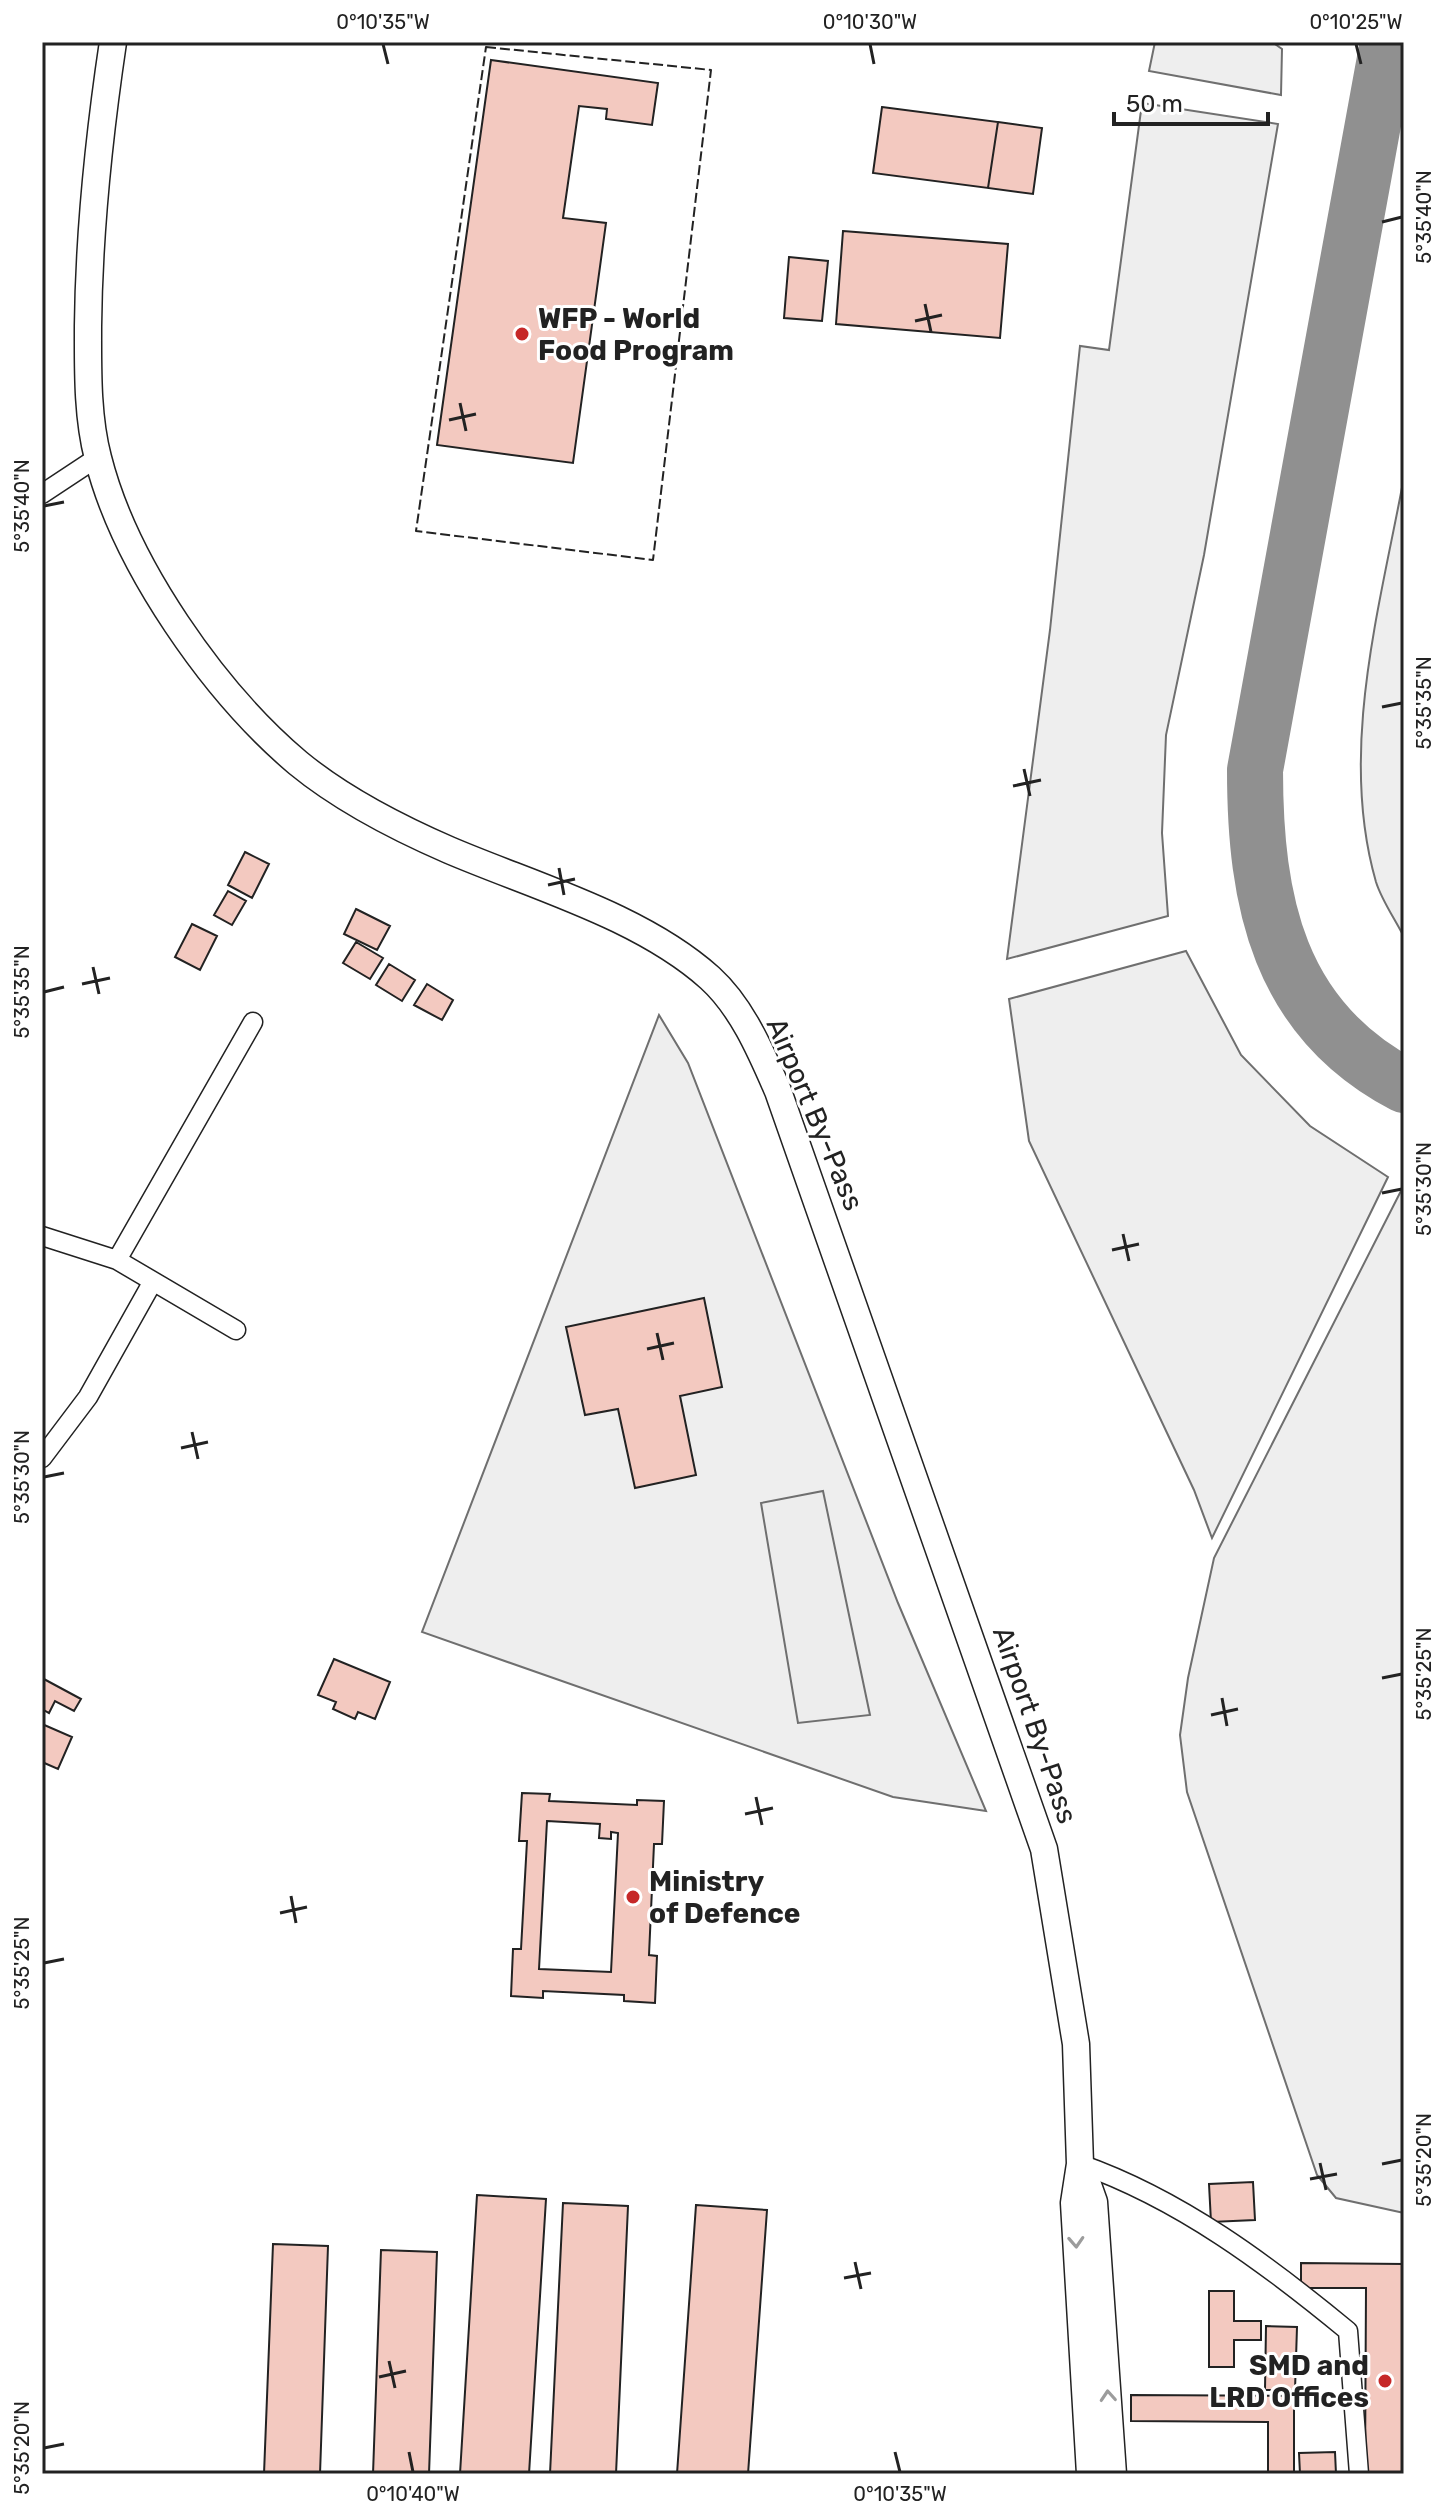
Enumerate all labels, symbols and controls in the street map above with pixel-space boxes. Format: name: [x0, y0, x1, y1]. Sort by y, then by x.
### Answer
text: 0°10'35"W: [336, 10, 430, 34]
text: 0°10'30"W: [823, 10, 917, 34]
text: 0°10'25"W: [1309, 10, 1403, 34]
scale bar: [1114, 76, 1268, 126]
text: 50 m: [1126, 90, 1183, 118]
text: 5°35'40"N: [1412, 170, 1436, 264]
place label: WFP - World Food Program: [538, 302, 734, 367]
marker: WFP - World Food Program: [513, 325, 531, 343]
text: 5°35'40"N: [10, 459, 34, 553]
text: 5°35'35"N: [1412, 656, 1436, 750]
text: 5°35'35"N: [10, 945, 34, 1039]
street label: Airport By-Pass: [760, 1013, 870, 1215]
text: 5°35'30"N: [1412, 1142, 1436, 1236]
text: 5°35'30"N: [10, 1430, 34, 1524]
street label: Airport By-Pass: [986, 1622, 1084, 1828]
text: 5°35'25"N: [1412, 1628, 1436, 1720]
place label: Ministry of Defence: [649, 1865, 800, 1930]
marker: Ministry of Defence: [624, 1888, 642, 1906]
text: 5°35'25"N: [10, 1917, 34, 2009]
text: 5°35'20"N: [1412, 2113, 1436, 2207]
one-way arrow: [1068, 2236, 1085, 2249]
place label: SMD and LRD Offices: [1209, 2349, 1369, 2414]
marker: SMD and LRD Offices: [1376, 2372, 1394, 2390]
one-way arrow: [1100, 2389, 1117, 2402]
text: 5°35'20"N: [10, 2401, 34, 2495]
text: 0°10'40"W: [366, 2482, 460, 2506]
text: 0°10'35"W: [853, 2482, 947, 2506]

